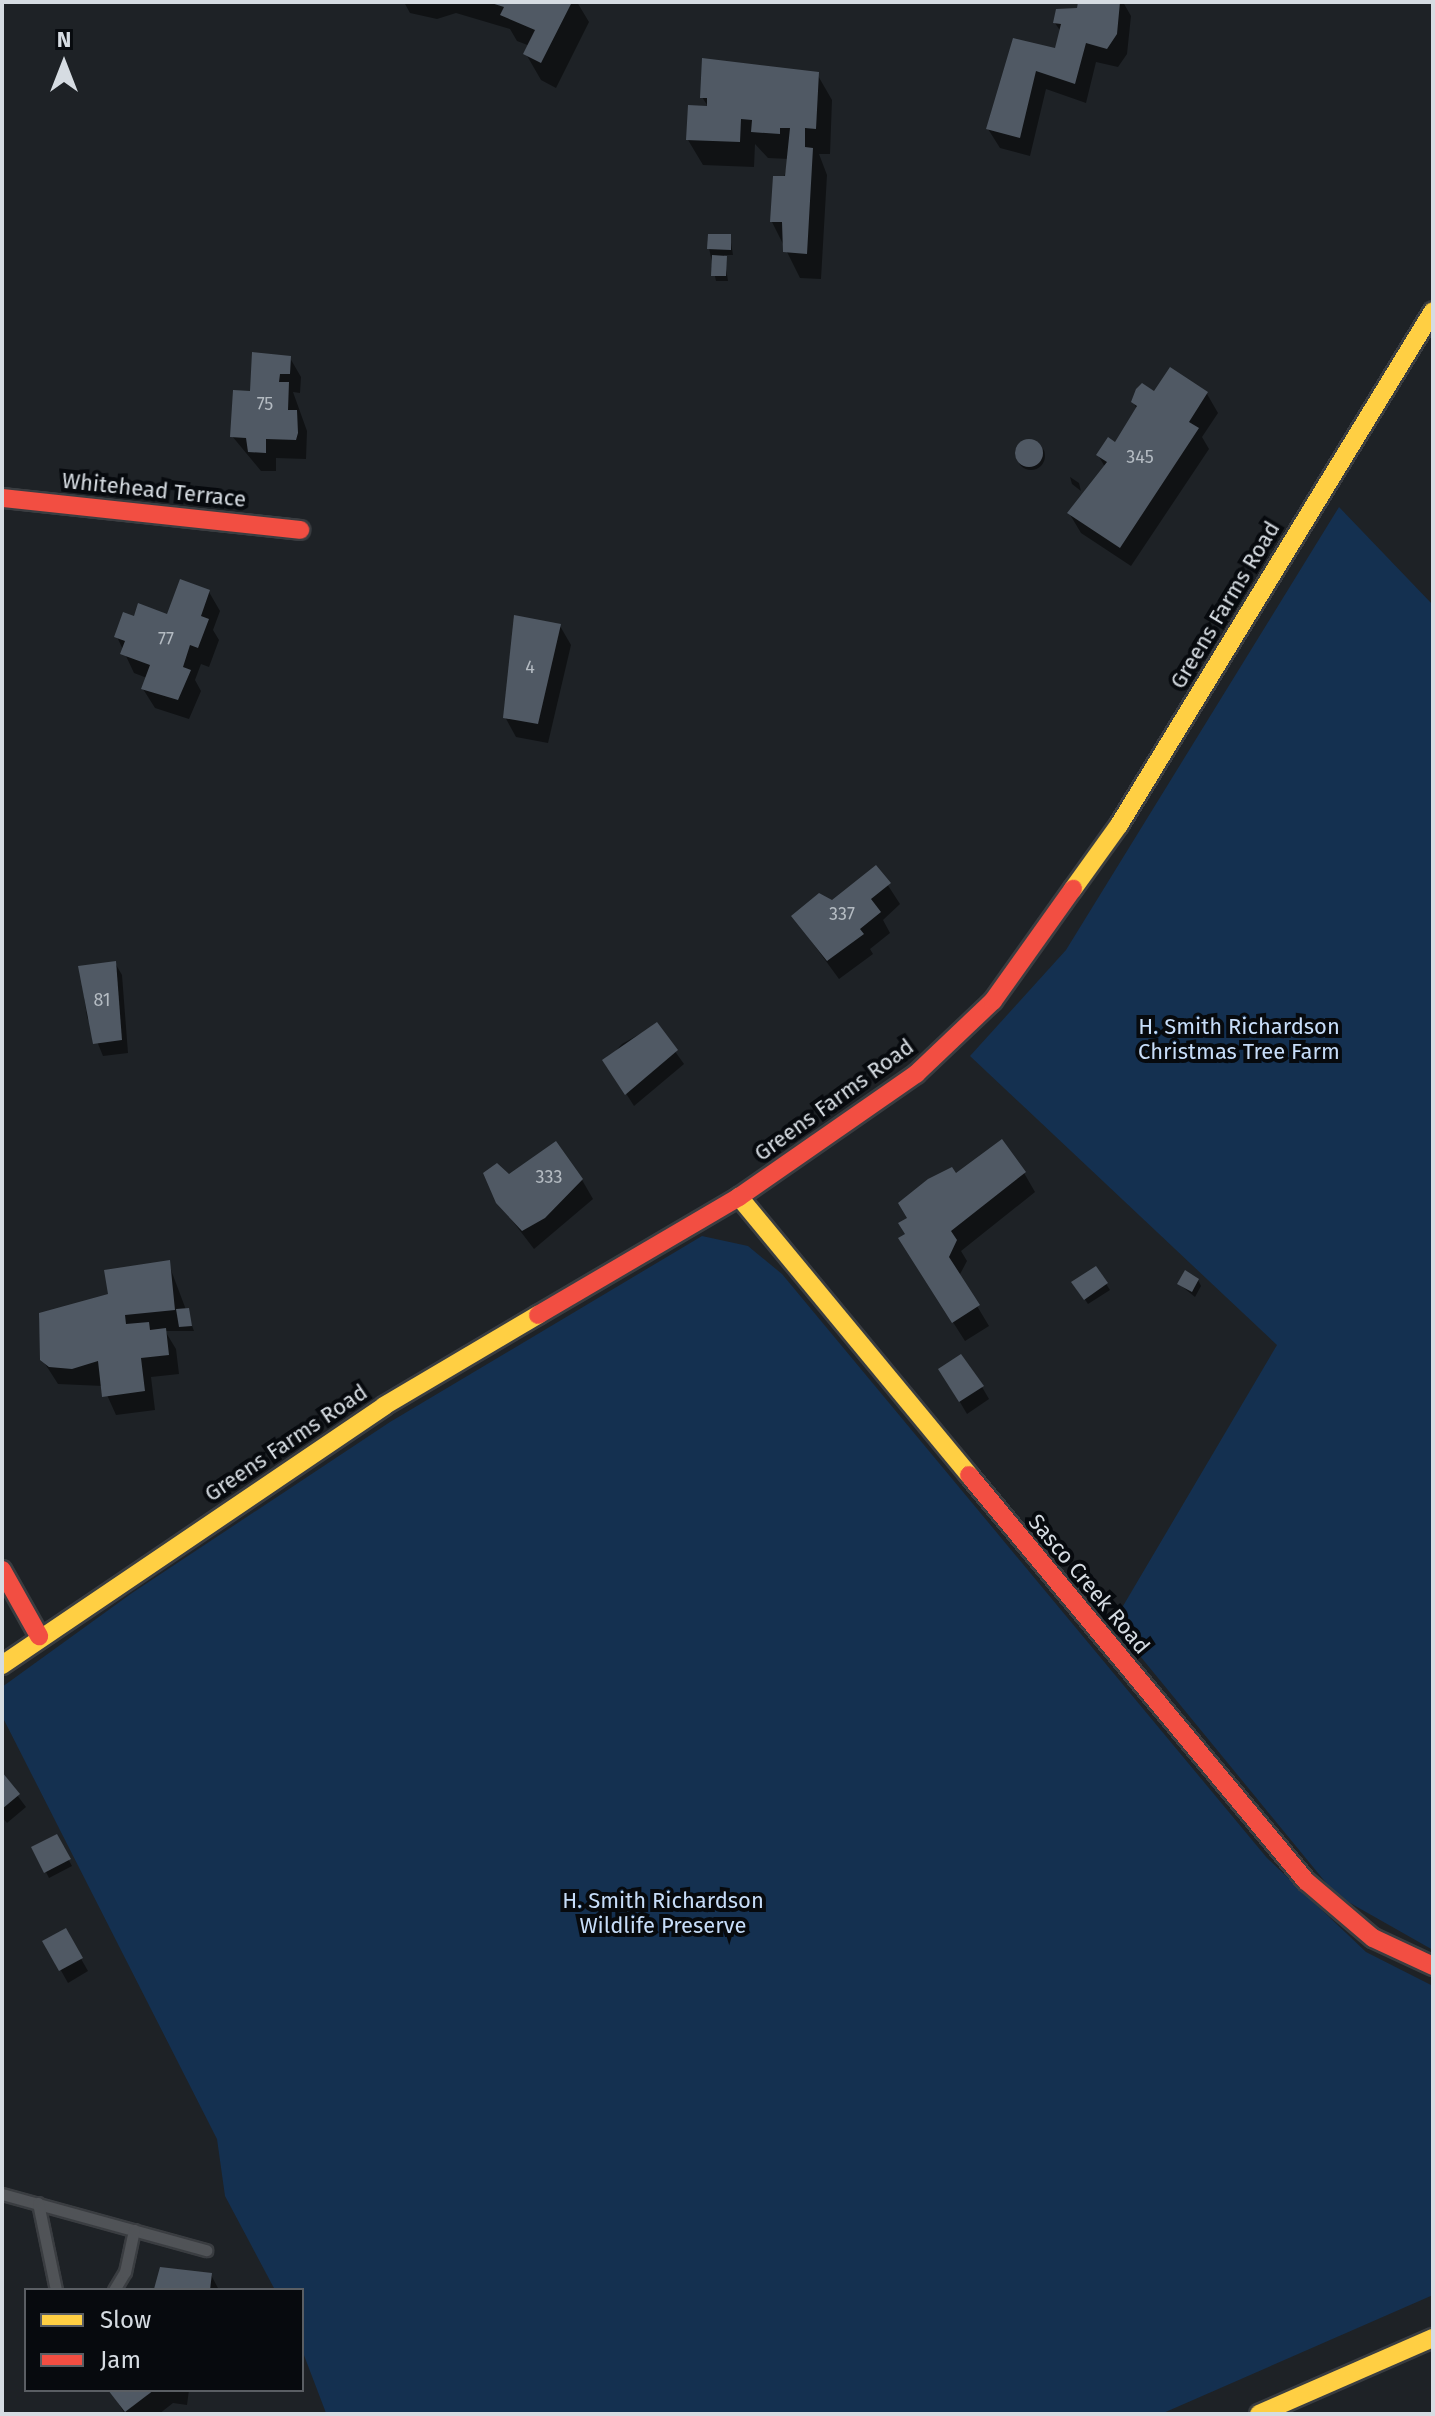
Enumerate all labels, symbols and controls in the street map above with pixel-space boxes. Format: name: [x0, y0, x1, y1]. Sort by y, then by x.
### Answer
north arrow: [24, 24, 104, 104]
text: N: [57, 26, 71, 53]
house number: 75: [257, 393, 273, 415]
house number: 345: [1126, 446, 1154, 468]
street label: Whitehead Terrace: [61, 467, 247, 513]
street label: Greens Farms Road: [1165, 517, 1285, 693]
house number: 77: [158, 628, 174, 650]
house number: 4: [525, 656, 535, 678]
house number: 337: [829, 903, 855, 925]
house number: 81: [93, 989, 111, 1011]
park label: H. Smith Richardson Christmas Tree Farm: [1138, 1013, 1340, 1064]
street label: Greens Farms Road: [749, 1033, 919, 1167]
house number: 333: [536, 1166, 562, 1188]
street label: Greens Farms Road: [200, 1379, 372, 1507]
street label: Sasco Creek Road: [1023, 1509, 1155, 1659]
park label: H. Smith Richardson Wildlife Preserve: [562, 1887, 764, 1938]
legend: [24, 2288, 304, 2392]
text: Slow: [100, 2306, 151, 2334]
text: Jam: [100, 2346, 141, 2374]

